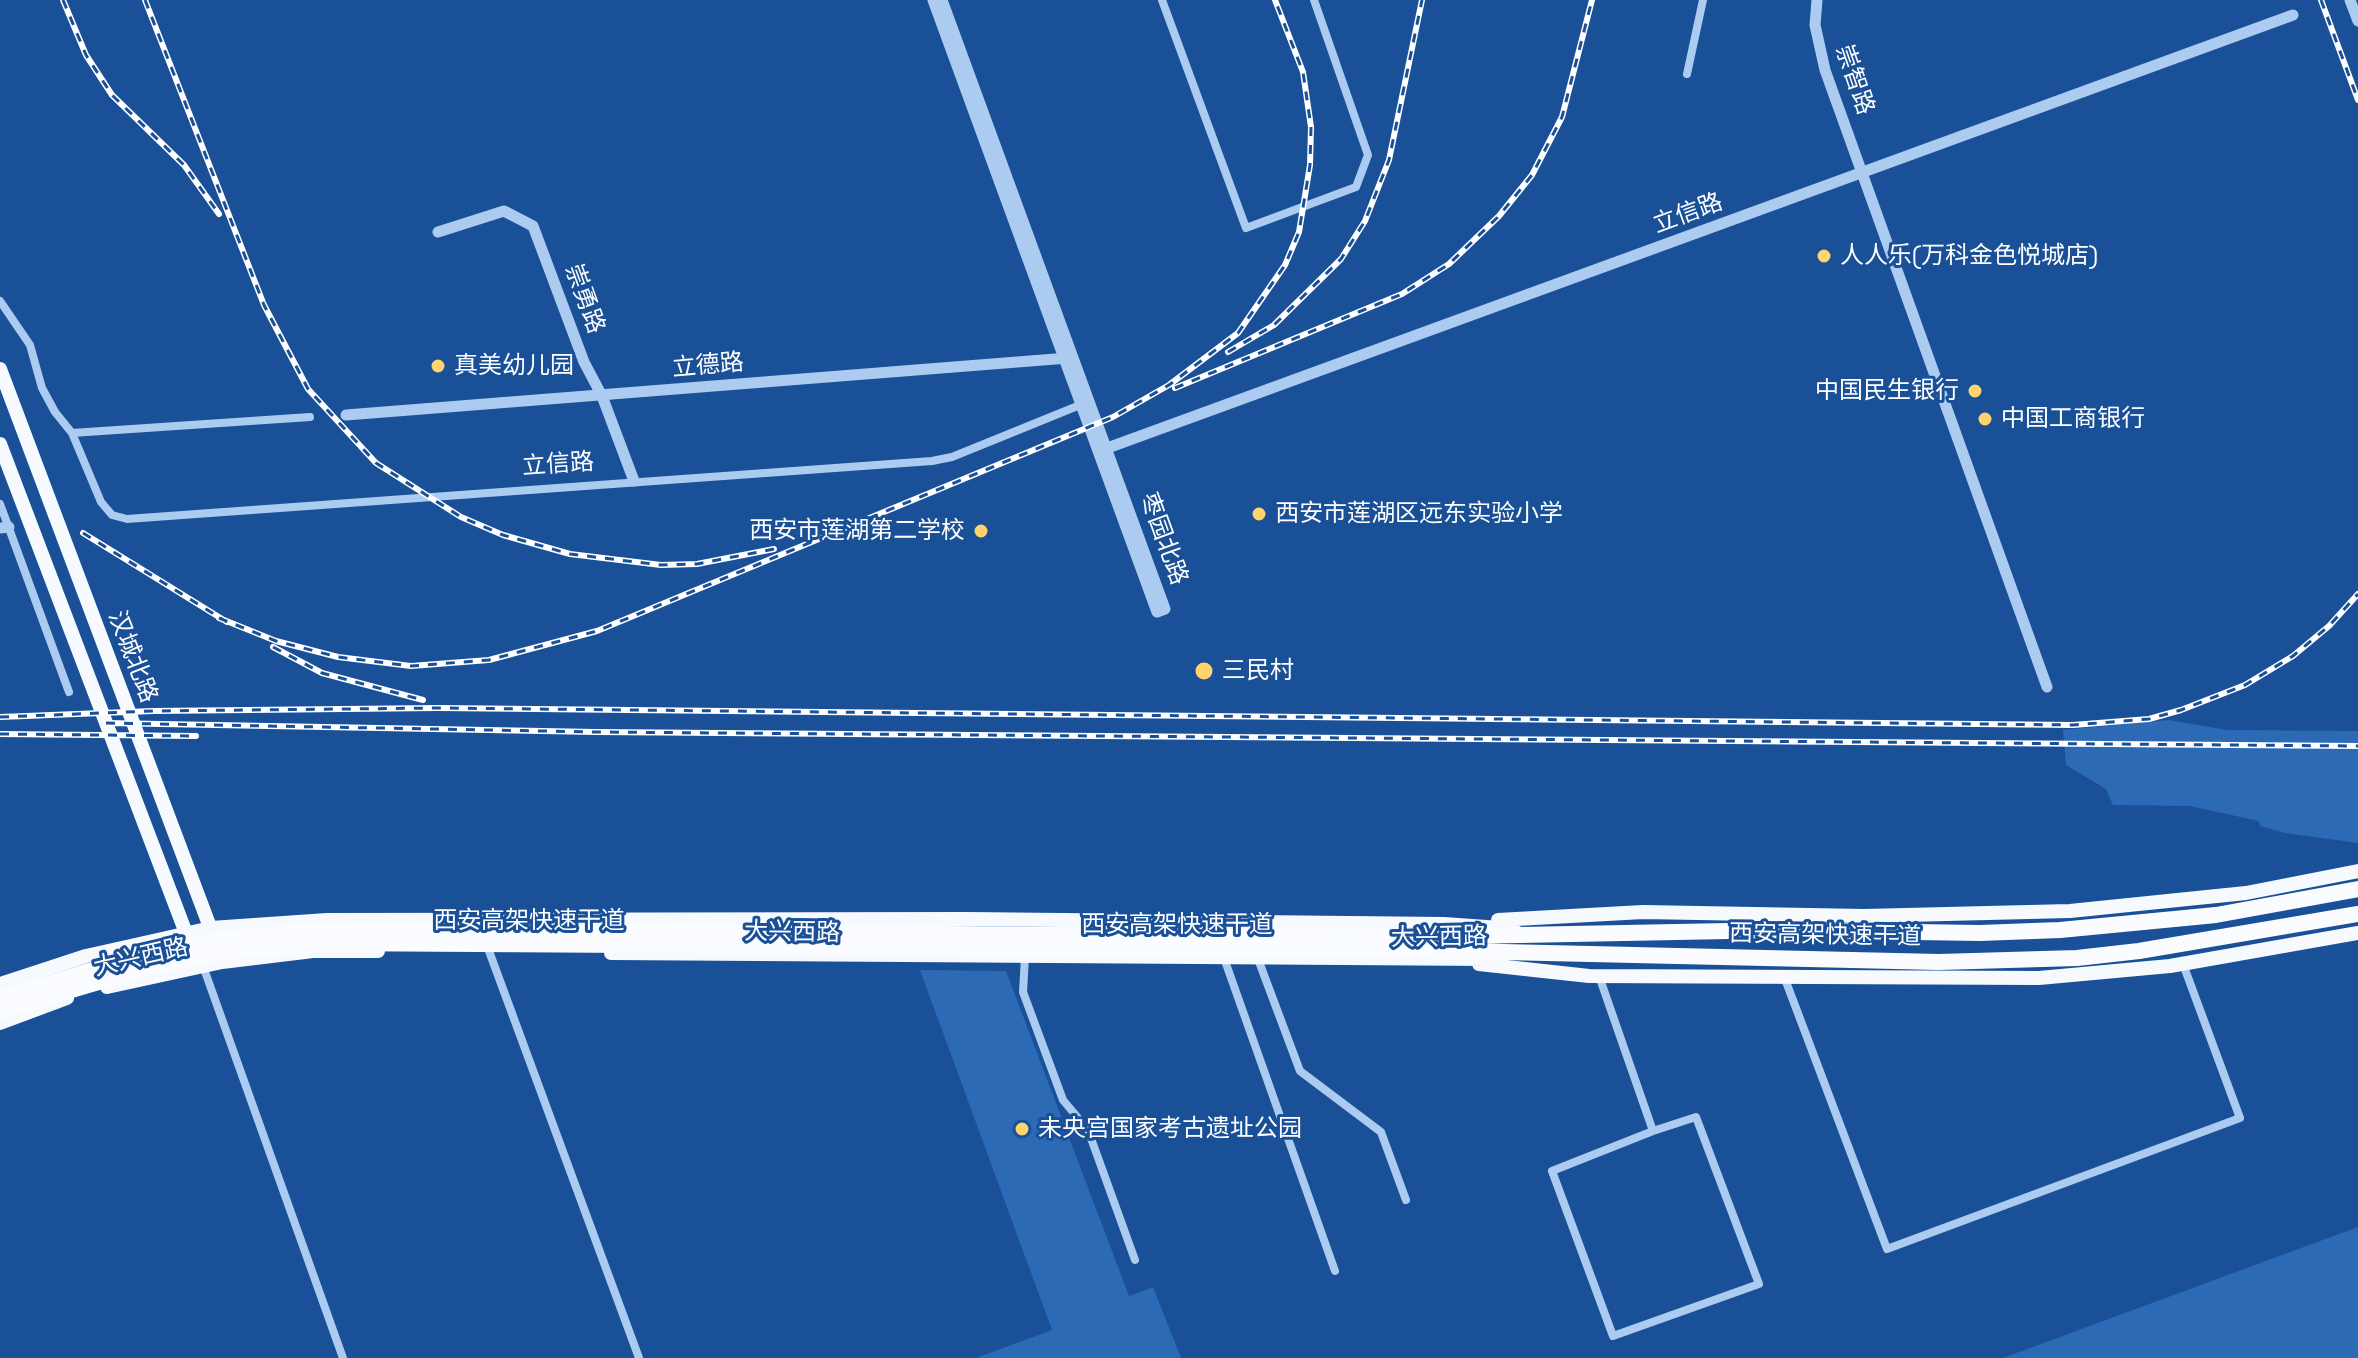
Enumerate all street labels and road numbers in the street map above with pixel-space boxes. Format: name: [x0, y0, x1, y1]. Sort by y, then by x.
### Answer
street label: 崇智路: [1829, 41, 1879, 119]
street label: 立信路: [1649, 188, 1727, 240]
street label: 崇勇路: [558, 260, 610, 338]
street label: 立德路: [671, 349, 745, 383]
street label: 立信路: [521, 448, 595, 482]
street label: 枣园北路: [1133, 489, 1193, 589]
street label: 汉城北路: [101, 607, 163, 707]
street label: 西安高架快速干道: [433, 907, 625, 935]
street label: 西安高架快速干道: [1081, 911, 1273, 939]
street label: 大兴西路: [744, 918, 840, 948]
street label: 西安高架快速干道: [1729, 920, 1921, 952]
street label: 大兴西路: [1391, 923, 1487, 953]
street label: 大兴西路: [91, 933, 191, 983]

